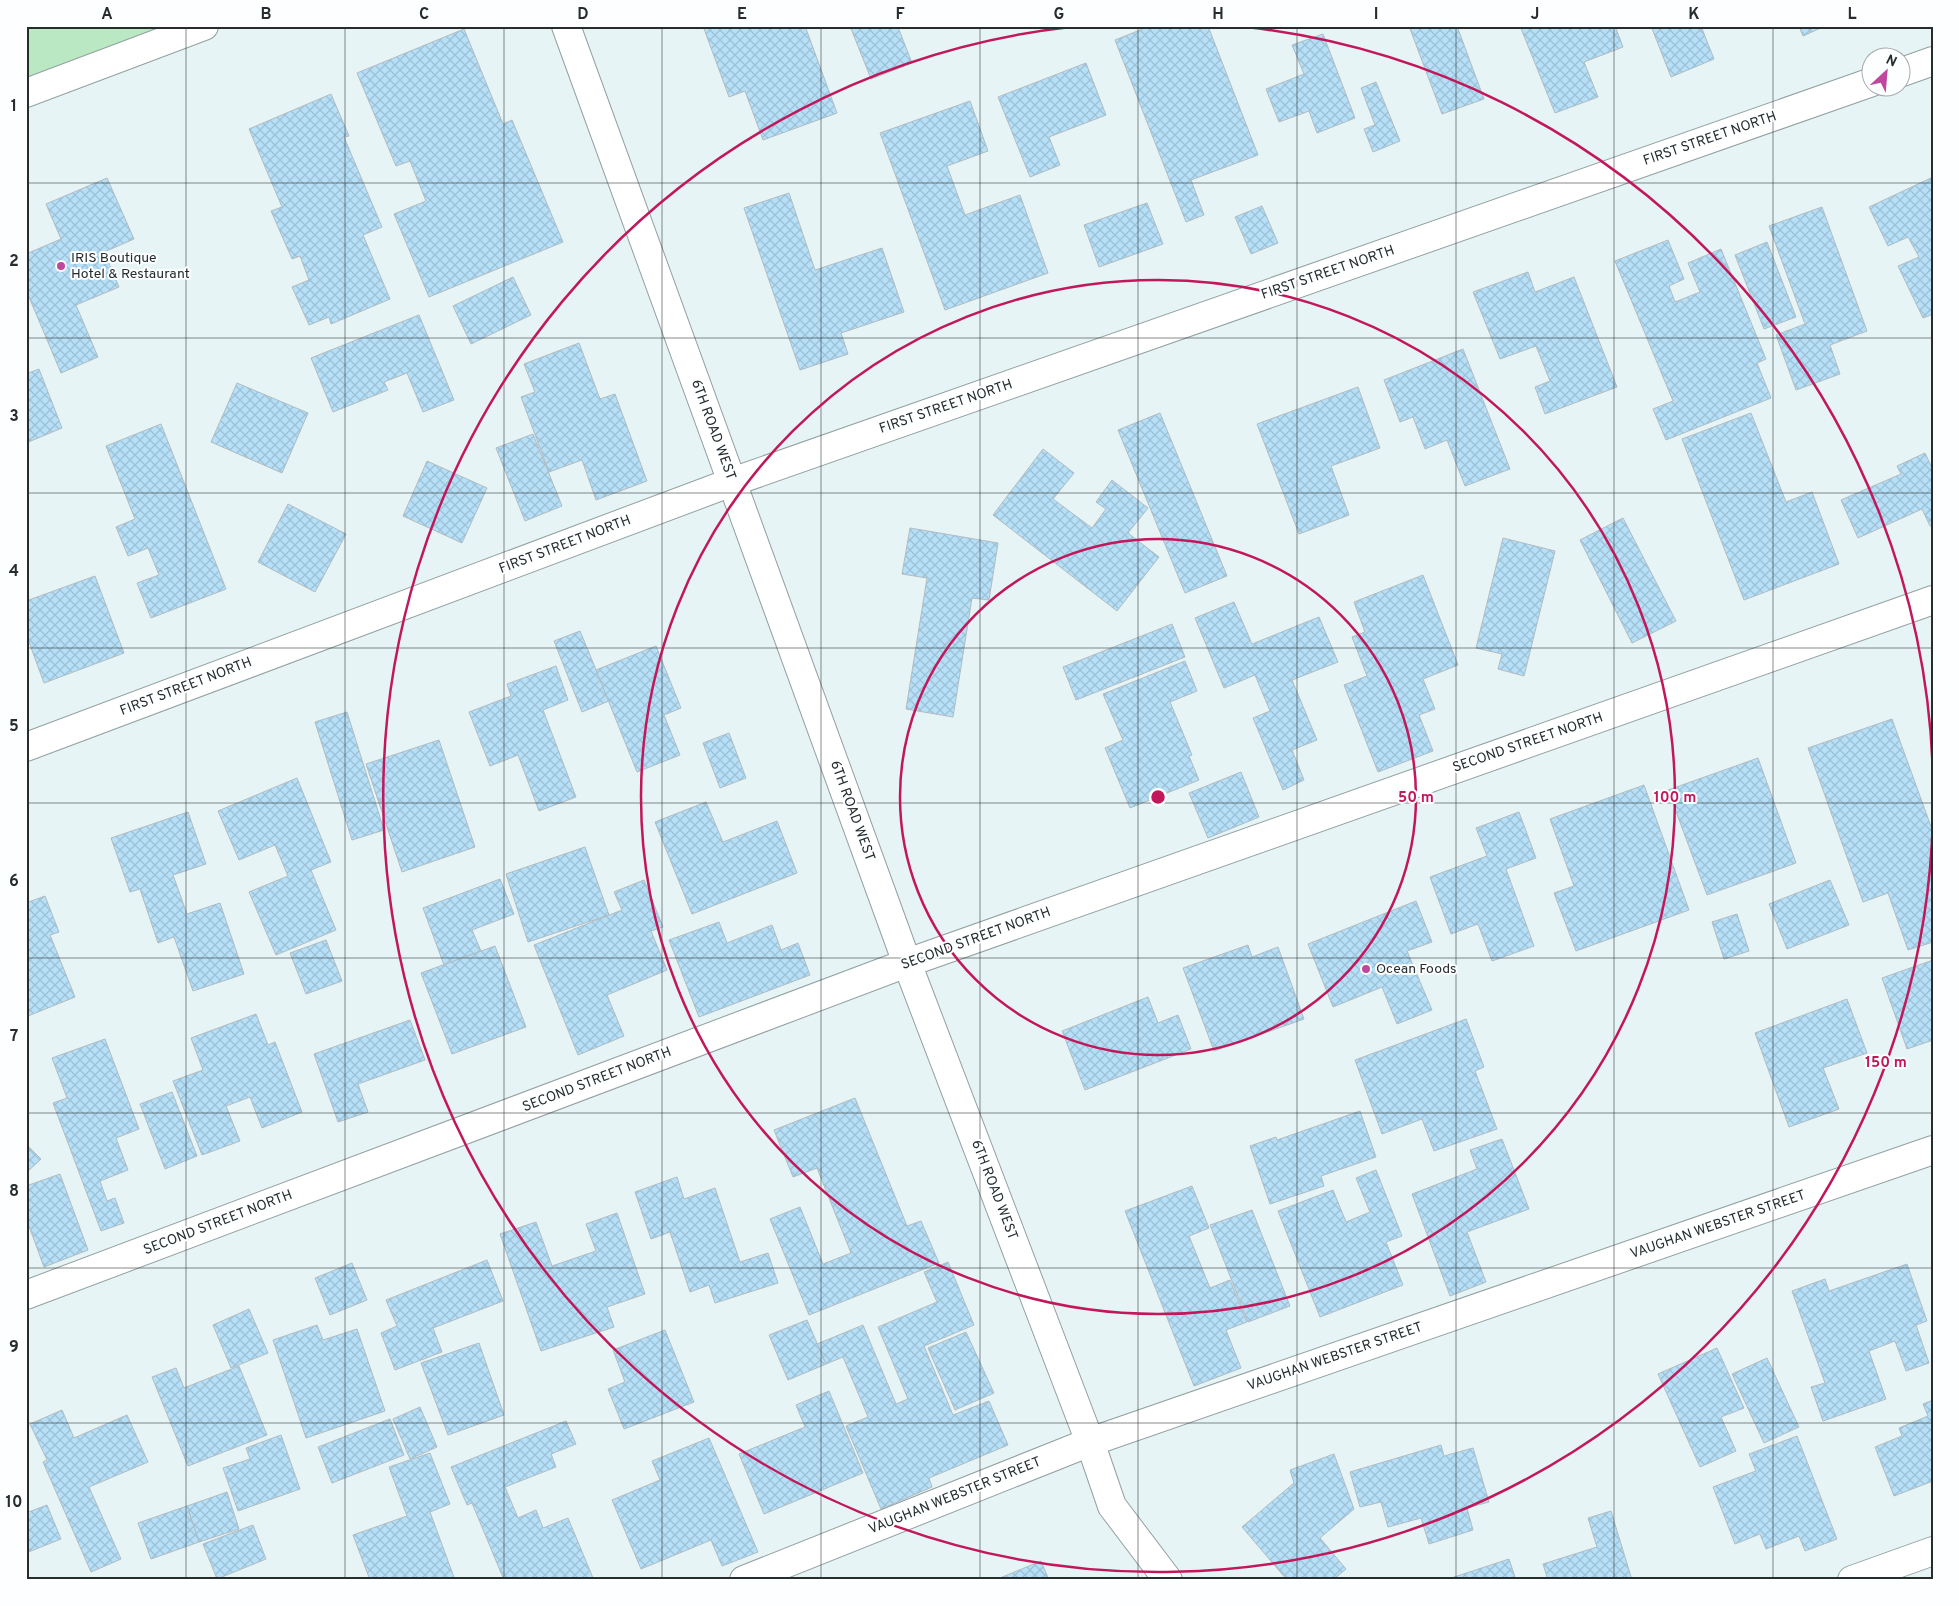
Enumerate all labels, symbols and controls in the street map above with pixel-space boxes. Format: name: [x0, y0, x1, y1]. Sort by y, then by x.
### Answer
text: A: [101, 5, 113, 25]
text: B: [260, 5, 272, 25]
text: C: [419, 5, 429, 25]
text: D: [577, 5, 589, 25]
text: E: [737, 5, 747, 25]
text: F: [895, 5, 905, 25]
text: G: [1054, 5, 1064, 25]
text: H: [1212, 5, 1224, 25]
text: I: [1374, 5, 1378, 25]
text: J: [1531, 5, 1539, 25]
text: K: [1688, 5, 1700, 25]
text: L: [1847, 5, 1857, 25]
north arrow: [1862, 48, 1912, 98]
text: N: [1883, 52, 1899, 72]
text: 1: [11, 97, 17, 117]
street label: FIRST STREET NORTH: [1641, 108, 1779, 170]
street label: FIRST STREET NORTH: [1259, 242, 1397, 304]
place label: IRIS Boutique Hotel & Restaurant: [71, 250, 190, 283]
text: 2: [9, 252, 19, 272]
marker: IRIS Boutique Hotel & Restaurant: [55, 260, 67, 272]
street label: FIRST STREET NORTH: [877, 376, 1015, 438]
street label: 6TH ROAD WEST: [687, 377, 739, 483]
text: 3: [9, 407, 19, 427]
street label: FIRST STREET NORTH: [497, 512, 633, 578]
text: 4: [9, 562, 19, 582]
street label: FIRST STREET NORTH: [118, 654, 254, 720]
street label: SECOND STREET NORTH: [1451, 709, 1605, 777]
text: 5: [9, 717, 19, 737]
street label: 6TH ROAD WEST: [826, 758, 878, 864]
centre of rings: [1149, 788, 1167, 806]
text: 50 m: [1398, 789, 1434, 808]
text: 100 m: [1654, 789, 1696, 808]
text: 6: [9, 872, 19, 892]
street label: SECOND STREET NORTH: [899, 904, 1053, 974]
place label: Ocean Foods: [1376, 961, 1457, 978]
marker: Ocean Foods: [1360, 963, 1372, 975]
text: 7: [10, 1027, 18, 1047]
street label: SECOND STREET NORTH: [520, 1044, 674, 1116]
text: 150 m: [1865, 1054, 1907, 1073]
street label: 6TH ROAD WEST: [967, 1138, 1021, 1242]
text: 8: [9, 1182, 19, 1202]
street label: SECOND STREET NORTH: [141, 1187, 295, 1259]
street label: VAUGHAN WEBSTER STREET: [1628, 1187, 1808, 1263]
street label: VAUGHAN WEBSTER STREET: [1245, 1319, 1425, 1395]
text: 9: [9, 1338, 19, 1358]
street label: VAUGHAN WEBSTER STREET: [866, 1454, 1044, 1538]
text: 10: [6, 1493, 22, 1513]

